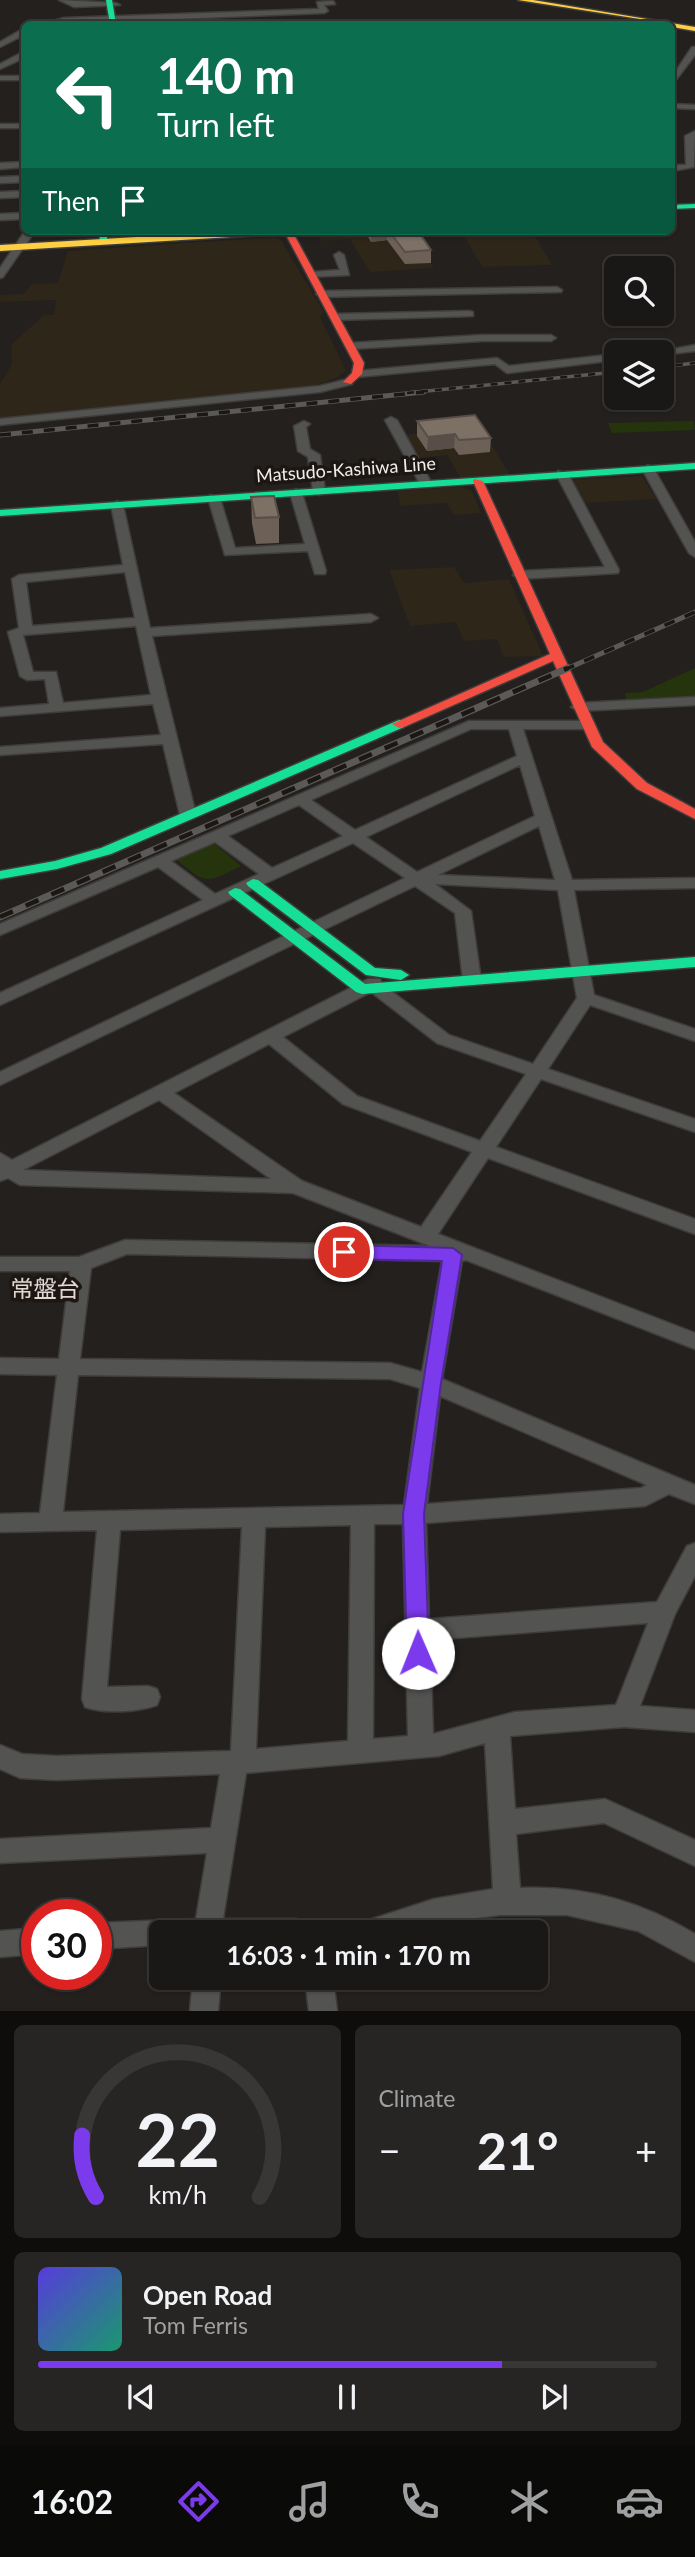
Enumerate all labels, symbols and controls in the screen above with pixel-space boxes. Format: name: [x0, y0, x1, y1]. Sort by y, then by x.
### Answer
text: 140 m: [157, 46, 295, 104]
icon: left: [42, 49, 133, 140]
text: Turn left: [157, 105, 274, 144]
icon: arrive: [114, 182, 152, 220]
text: Then: [42, 185, 100, 217]
map controls: [604, 256, 674, 410]
button: search: [604, 256, 674, 326]
button: layers: [604, 340, 674, 410]
street label: Matsudo-Kashiwa Line: [255, 452, 437, 486]
pin: [314, 1222, 374, 1282]
icon: arrive: [325, 1233, 363, 1271]
district label: 常盤台: [11, 1274, 80, 1302]
position arrow: [381, 1616, 455, 1690]
speed limit sign: 30: [21, 1899, 112, 1990]
text: 16:03 · 1 min · 170 m: [226, 1939, 471, 1971]
text: Climate: [379, 2084, 455, 2112]
text: 22: [135, 2096, 219, 2184]
text: 21°: [477, 2119, 559, 2181]
text: −: [379, 2127, 401, 2173]
text: +: [635, 2127, 657, 2173]
text: km/h: [148, 2179, 207, 2209]
text: Open Road: [143, 2279, 272, 2311]
text: Tom Ferris: [143, 2311, 248, 2339]
icon: previous: [122, 2378, 160, 2416]
icon: pause: [328, 2378, 366, 2416]
icon: next: [535, 2378, 573, 2416]
icon: directions: [174, 2477, 223, 2526]
icon: music: [285, 2477, 334, 2526]
icon: phone: [395, 2477, 444, 2526]
icon: climate: [505, 2477, 554, 2526]
icon: car: [615, 2477, 664, 2526]
text: 16:02: [31, 2482, 113, 2521]

